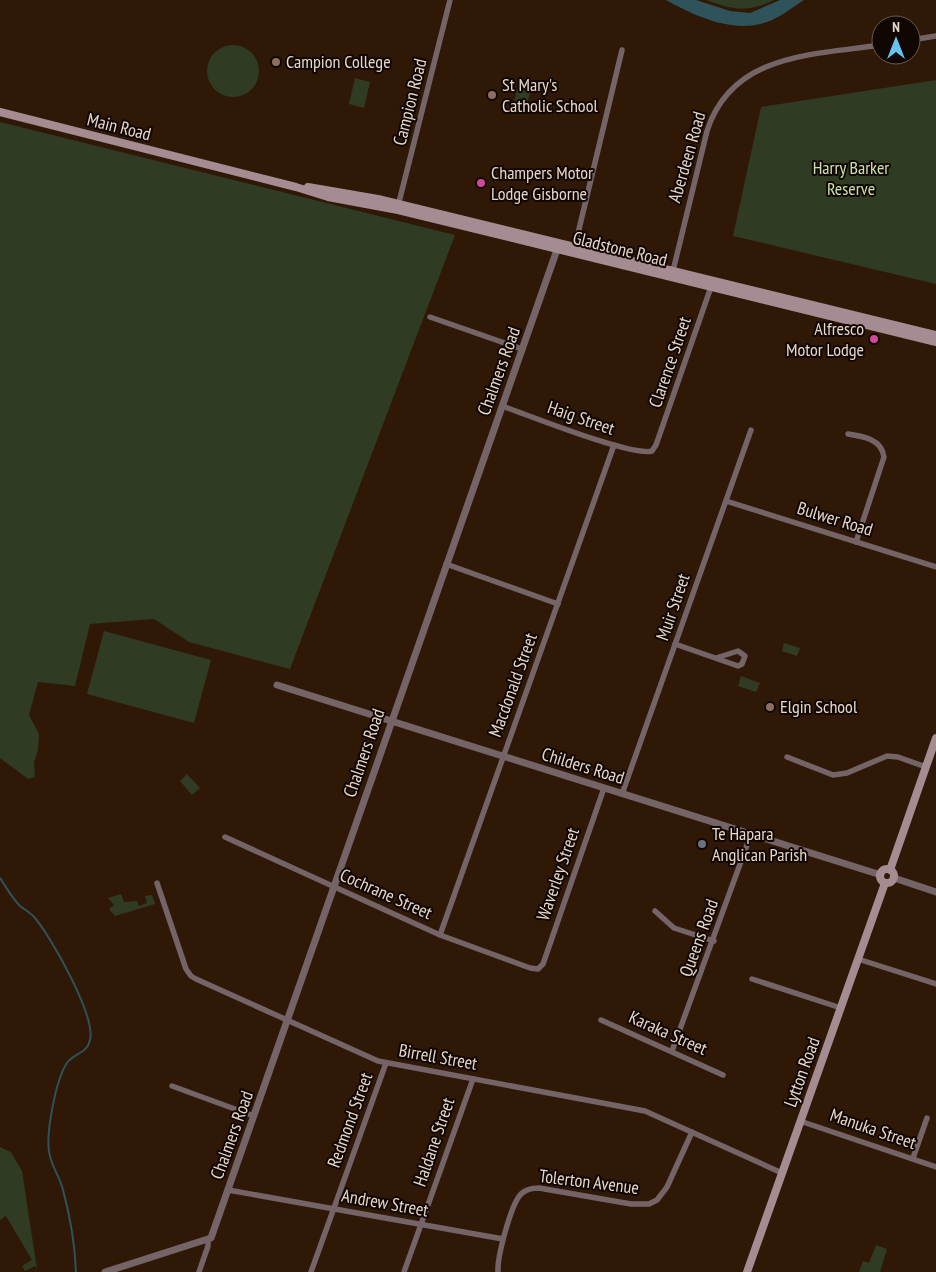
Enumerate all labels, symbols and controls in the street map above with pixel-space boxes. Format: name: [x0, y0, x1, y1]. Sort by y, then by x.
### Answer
north arrow: [871, 15, 921, 65]
text: N: [892, 18, 900, 36]
place label: Campion College: [286, 50, 391, 73]
marker: Campion College: [270, 56, 282, 68]
street label: Campion Road: [388, 56, 431, 148]
place label: St Mary's Catholic School: [502, 73, 598, 117]
marker: St Mary's Catholic School: [486, 89, 498, 101]
street label: Main Road: [85, 107, 153, 146]
street label: Aberdeen Road: [663, 109, 710, 205]
park label: Harry Barker Reserve: [813, 156, 889, 200]
place label: Champers Motor Lodge Gisborne: [491, 161, 593, 205]
marker: Champers Motor Lodge Gisborne: [475, 177, 487, 189]
street label: Gladstone Road: [570, 226, 670, 271]
street label: Clarence Street: [643, 313, 696, 410]
place label: Alfresco Motor Lodge: [786, 317, 864, 361]
street label: Chalmers Road: [472, 324, 525, 418]
marker: Alfresco Motor Lodge: [868, 333, 880, 345]
street label: Haig Street: [545, 395, 618, 440]
street label: Bulwer Road: [795, 496, 876, 541]
street label: Muir Street: [650, 570, 695, 643]
street label: Macdonald Street: [483, 630, 542, 740]
place label: Elgin School: [780, 695, 858, 718]
marker: Elgin School: [764, 701, 776, 713]
street label: Chalmers Road: [338, 705, 389, 800]
street label: Childers Road: [539, 742, 627, 789]
place label: Te Hapara Anglican Parish: [712, 822, 807, 866]
street label: Waverley Street: [531, 824, 584, 923]
marker: Te Hapara Anglican Parish: [696, 838, 708, 850]
street label: Cochrane Street: [337, 863, 436, 924]
street label: Queens Road: [674, 896, 723, 980]
street label: Karaka Street: [626, 1005, 711, 1060]
street label: Lytton Road: [778, 1034, 825, 1110]
street label: Birrell Street: [397, 1038, 479, 1075]
street label: Redmond Street: [322, 1069, 377, 1170]
street label: Chalmers Road: [205, 1088, 258, 1182]
street label: Haldane Street: [408, 1094, 459, 1189]
street label: Manuka Street: [827, 1103, 919, 1154]
street label: Tolerton Avenue: [538, 1164, 640, 1199]
street label: Andrew Street: [340, 1184, 430, 1221]

